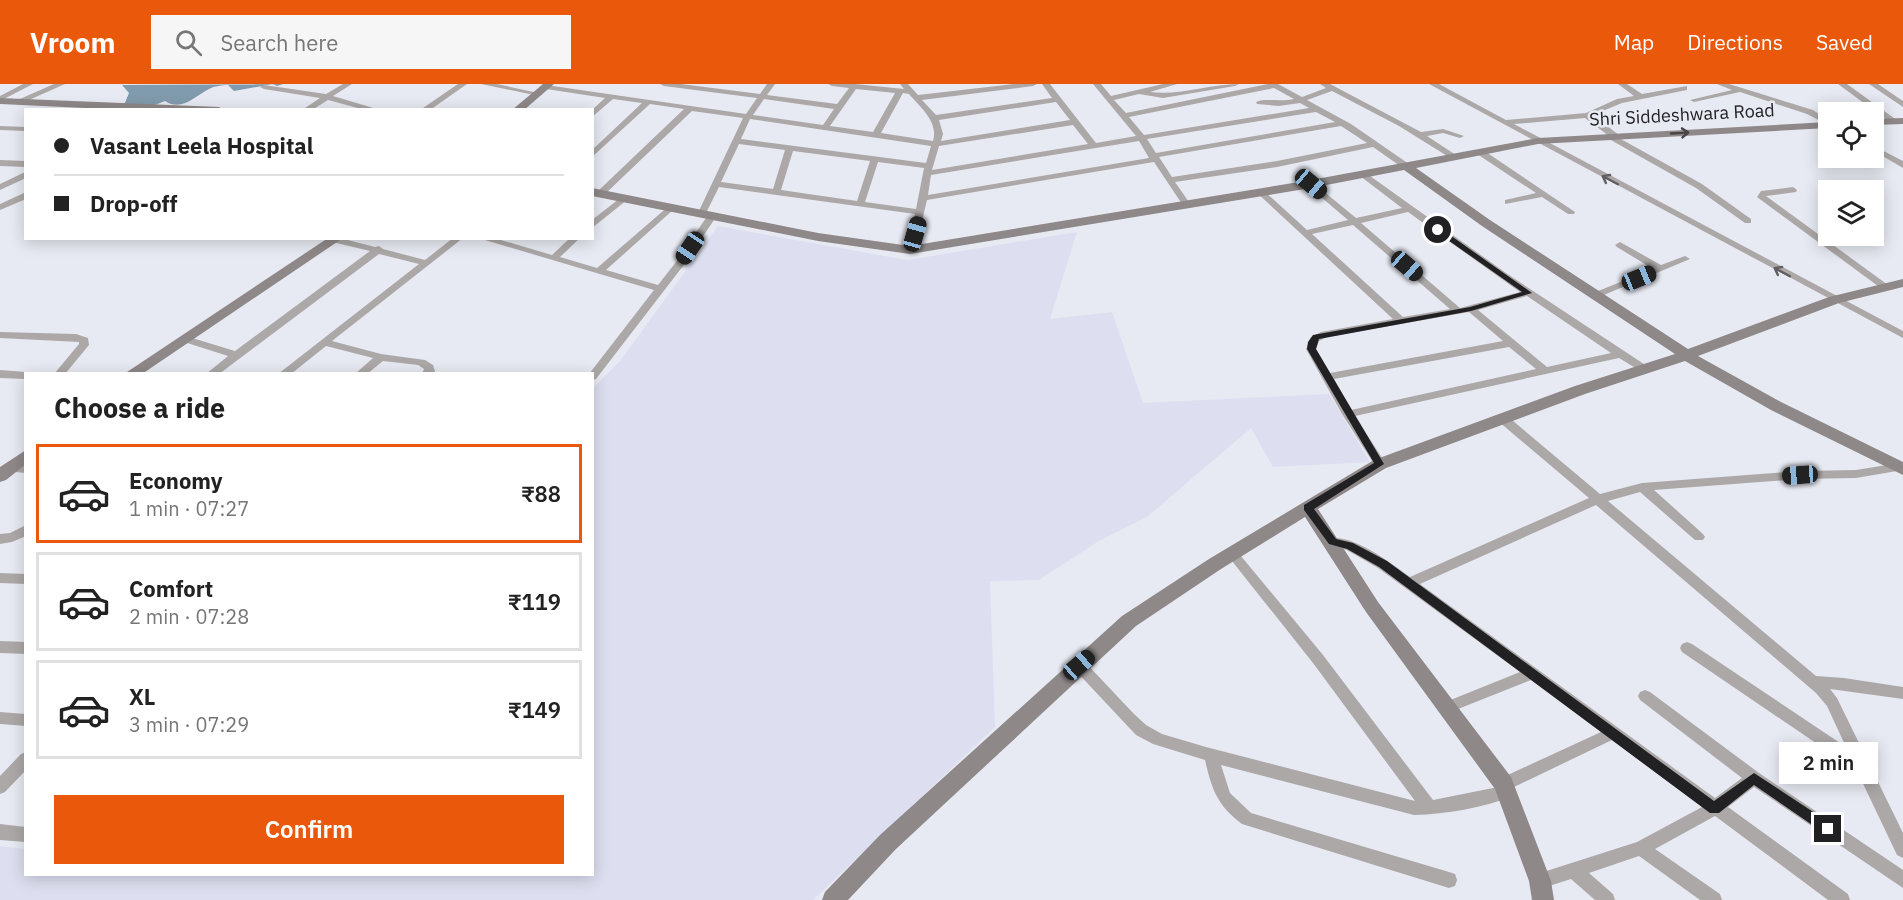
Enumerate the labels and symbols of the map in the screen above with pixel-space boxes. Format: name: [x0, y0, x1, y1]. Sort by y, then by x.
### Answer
street label: Shri Siddeshwara Road: [1589, 98, 1775, 131]
one-way arrow: [1670, 128, 1690, 139]
car: [1291, 166, 1331, 202]
one-way arrow: [1602, 174, 1620, 185]
car: [901, 214, 929, 254]
route start: [1424, 216, 1451, 243]
car: [672, 228, 708, 268]
car: [1388, 247, 1426, 285]
car: [1619, 263, 1659, 293]
one-way arrow: [1774, 266, 1791, 278]
car: [1781, 465, 1819, 485]
car: [1060, 646, 1098, 684]
callout: 2 min: [1778, 742, 1878, 784]
route end: [1814, 815, 1841, 842]

